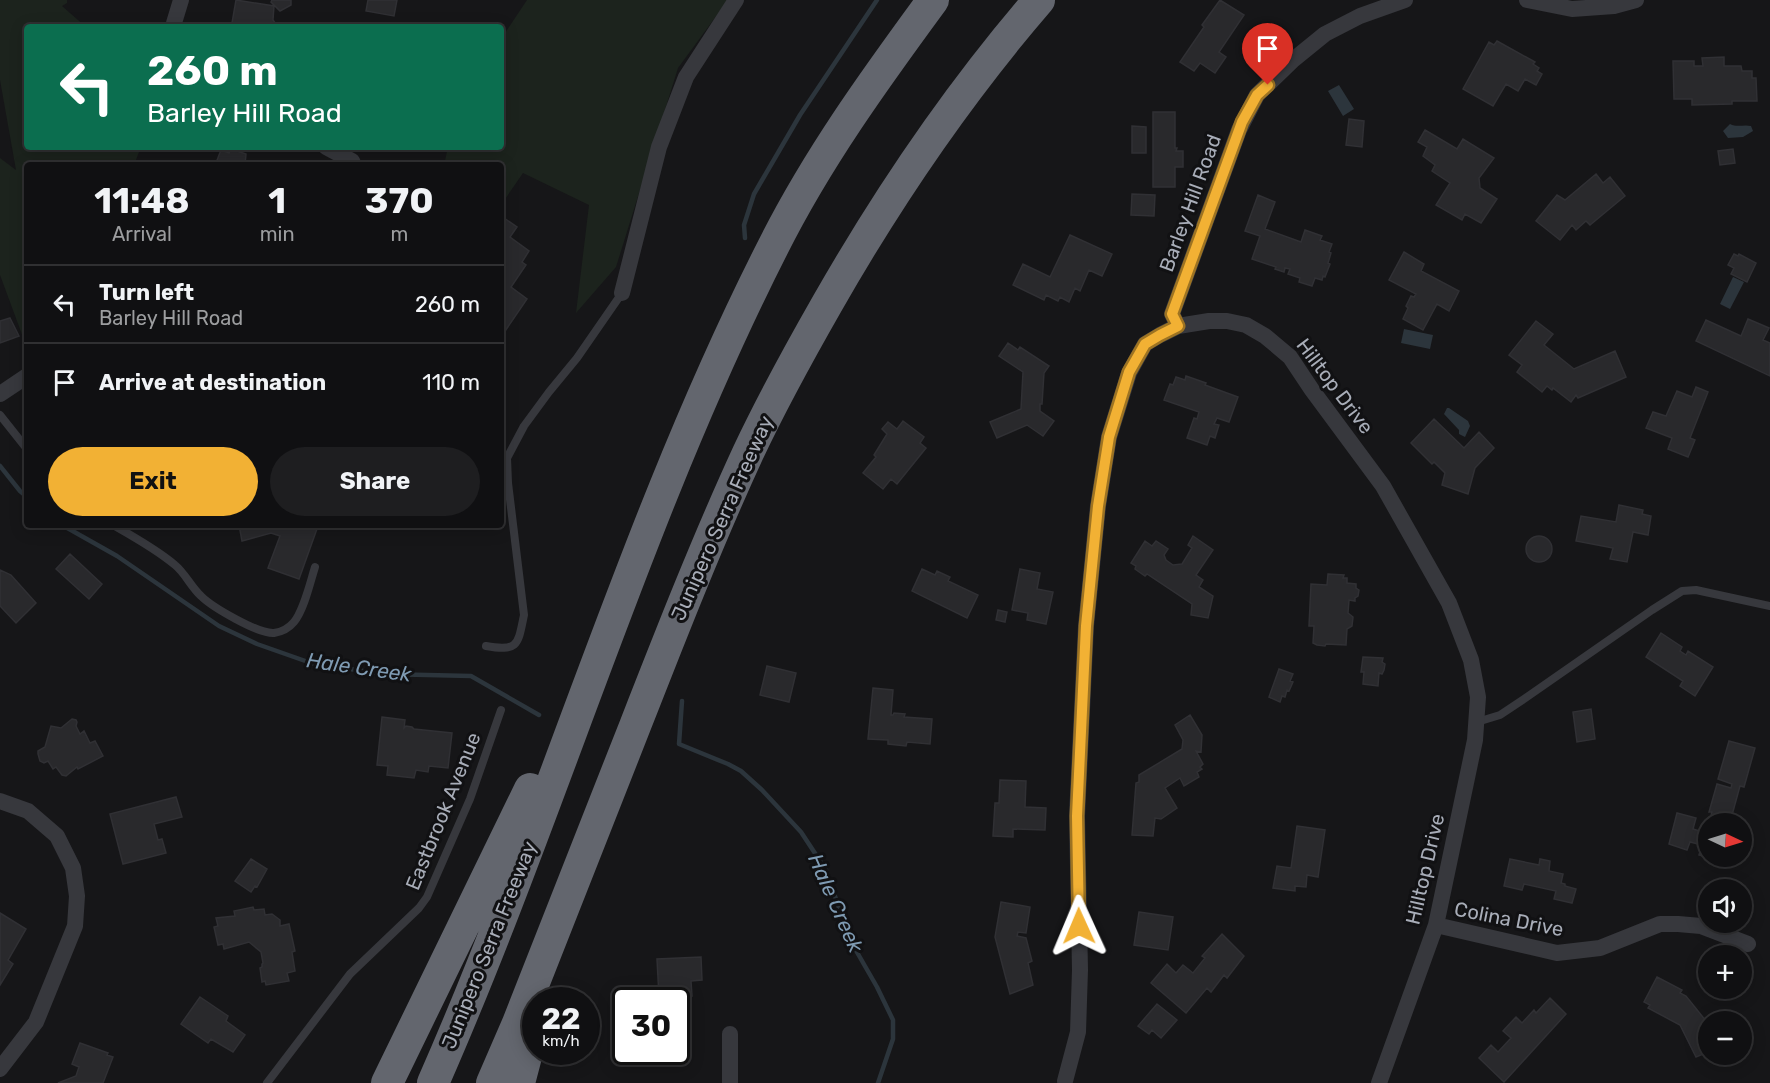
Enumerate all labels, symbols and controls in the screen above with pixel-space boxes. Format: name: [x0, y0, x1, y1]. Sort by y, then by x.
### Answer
pin: [1242, 23, 1293, 85]
icon: arrive: [1251, 32, 1284, 65]
text: 260 m: [147, 46, 278, 96]
icon: left: [48, 48, 126, 126]
text: Barley Hill Road: [147, 97, 342, 129]
street label: Barley Hill Road: [1154, 131, 1226, 275]
text: 11:48: [94, 179, 190, 222]
text: 1: [268, 179, 286, 222]
text: 370: [365, 179, 434, 222]
text: Arrival: [112, 222, 172, 246]
text: min: [260, 222, 295, 246]
text: m: [390, 222, 408, 246]
text: Turn left: [99, 279, 194, 306]
icon: left: [48, 288, 81, 321]
text: 260 m: [415, 291, 480, 318]
text: Barley Hill Road: [99, 306, 243, 330]
street label: Hilltop Drive: [1291, 334, 1379, 438]
icon: arrive: [48, 366, 81, 399]
text: Arrive at destination: [99, 369, 326, 396]
text: 110 m: [422, 369, 480, 396]
street label: Junipero Serra Freeway: [666, 412, 778, 624]
button: Exit: [48, 447, 258, 516]
button: Share: [270, 447, 480, 516]
water label: Hale Creek: [305, 647, 414, 687]
street label: Eastbrook Avenue: [400, 729, 486, 893]
street label: Hilltop Drive: [1401, 811, 1449, 927]
north arrow: [1698, 813, 1752, 867]
map controls: [1698, 813, 1752, 1065]
street label: Junipero Serra Freeway: [436, 838, 542, 1052]
water label: Hale Creek: [803, 850, 869, 957]
button: sound: [1698, 879, 1752, 933]
position arrow: [1047, 894, 1111, 958]
street label: Colina Drive: [1452, 897, 1566, 941]
button: +: [1698, 945, 1752, 999]
speed limit sign: 30: [612, 987, 690, 1065]
text: 22: [542, 1001, 581, 1037]
button: −: [1698, 1011, 1752, 1065]
text: km/h: [542, 1032, 580, 1050]

